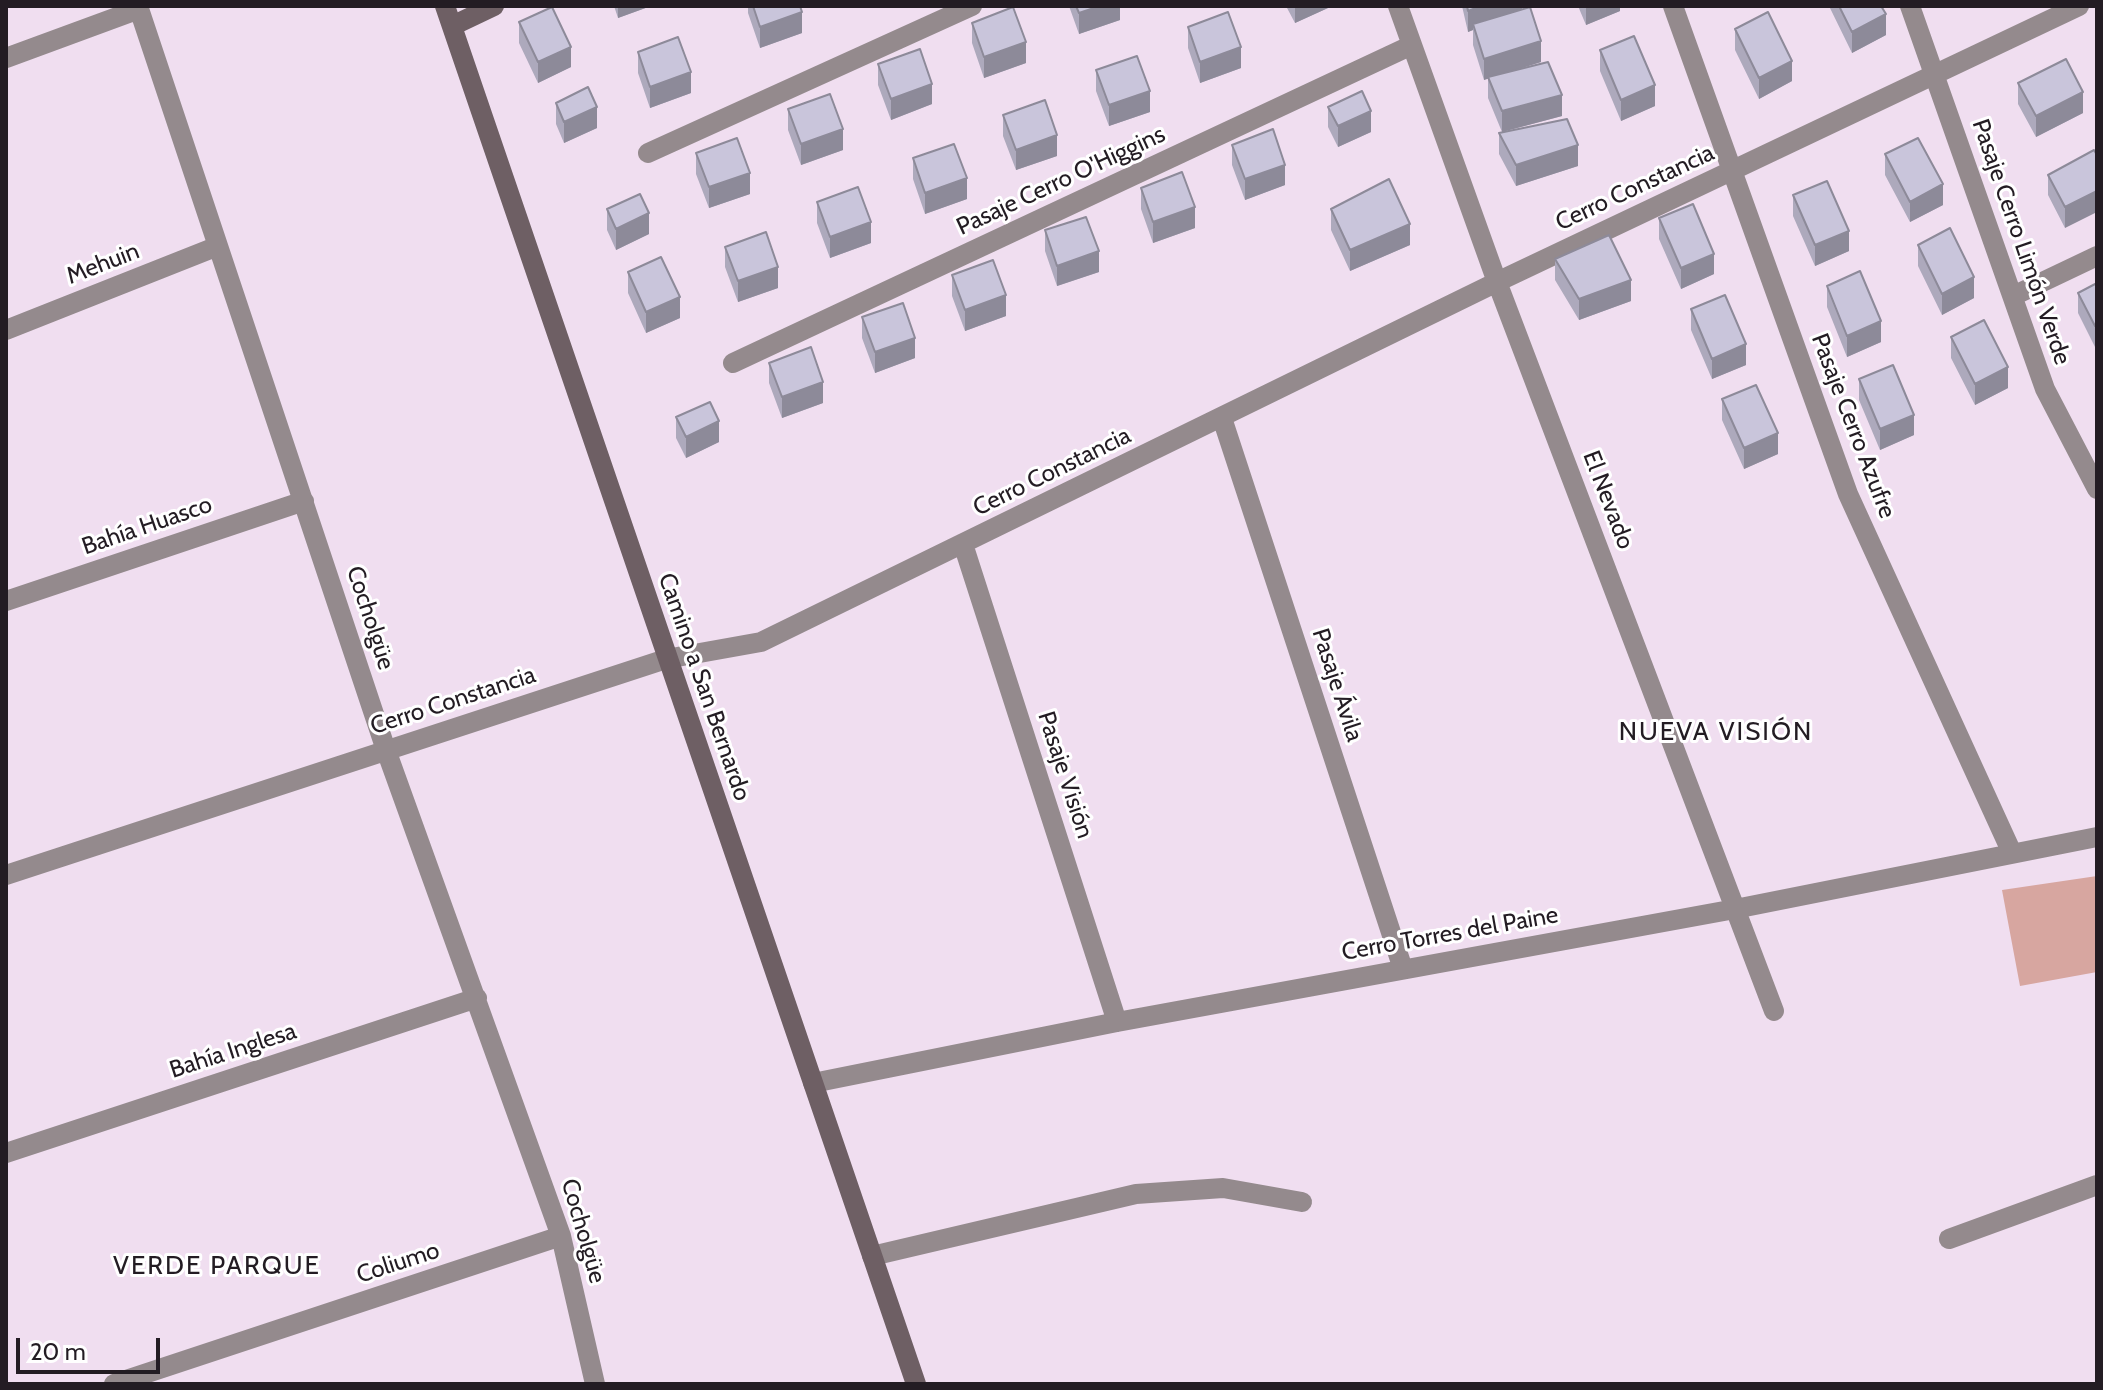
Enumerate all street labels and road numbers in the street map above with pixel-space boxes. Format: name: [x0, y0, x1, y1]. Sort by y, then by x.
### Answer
street label: Pasaje Cerro Limón Verde: [1965, 115, 2077, 369]
street label: Pasaje Cerro O'Higgins: [952, 120, 1170, 242]
street label: Cerro Constancia: [1551, 139, 1719, 237]
street label: Mehuin: [63, 237, 143, 291]
street label: Pasaje Cerro Azufre: [1805, 330, 1901, 522]
street label: Cerro Constancia: [969, 421, 1135, 523]
street label: El Nevado: [1576, 447, 1640, 553]
street label: Bahía Huasco: [78, 490, 216, 562]
street label: Cocholgüe: [340, 563, 400, 673]
street label: Camino a San Bernardo: [652, 569, 756, 805]
street label: Pasaje Ávila: [1305, 625, 1369, 745]
street label: Cerro Constancia: [367, 661, 539, 741]
street label: Pasaje Visión: [1031, 708, 1099, 842]
street label: Cerro Torres del Paine: [1340, 901, 1560, 967]
street label: Bahía Inglesa: [166, 1017, 300, 1085]
street label: Cocholgüe: [554, 1175, 612, 1287]
street label: Coliumo: [353, 1236, 443, 1290]

